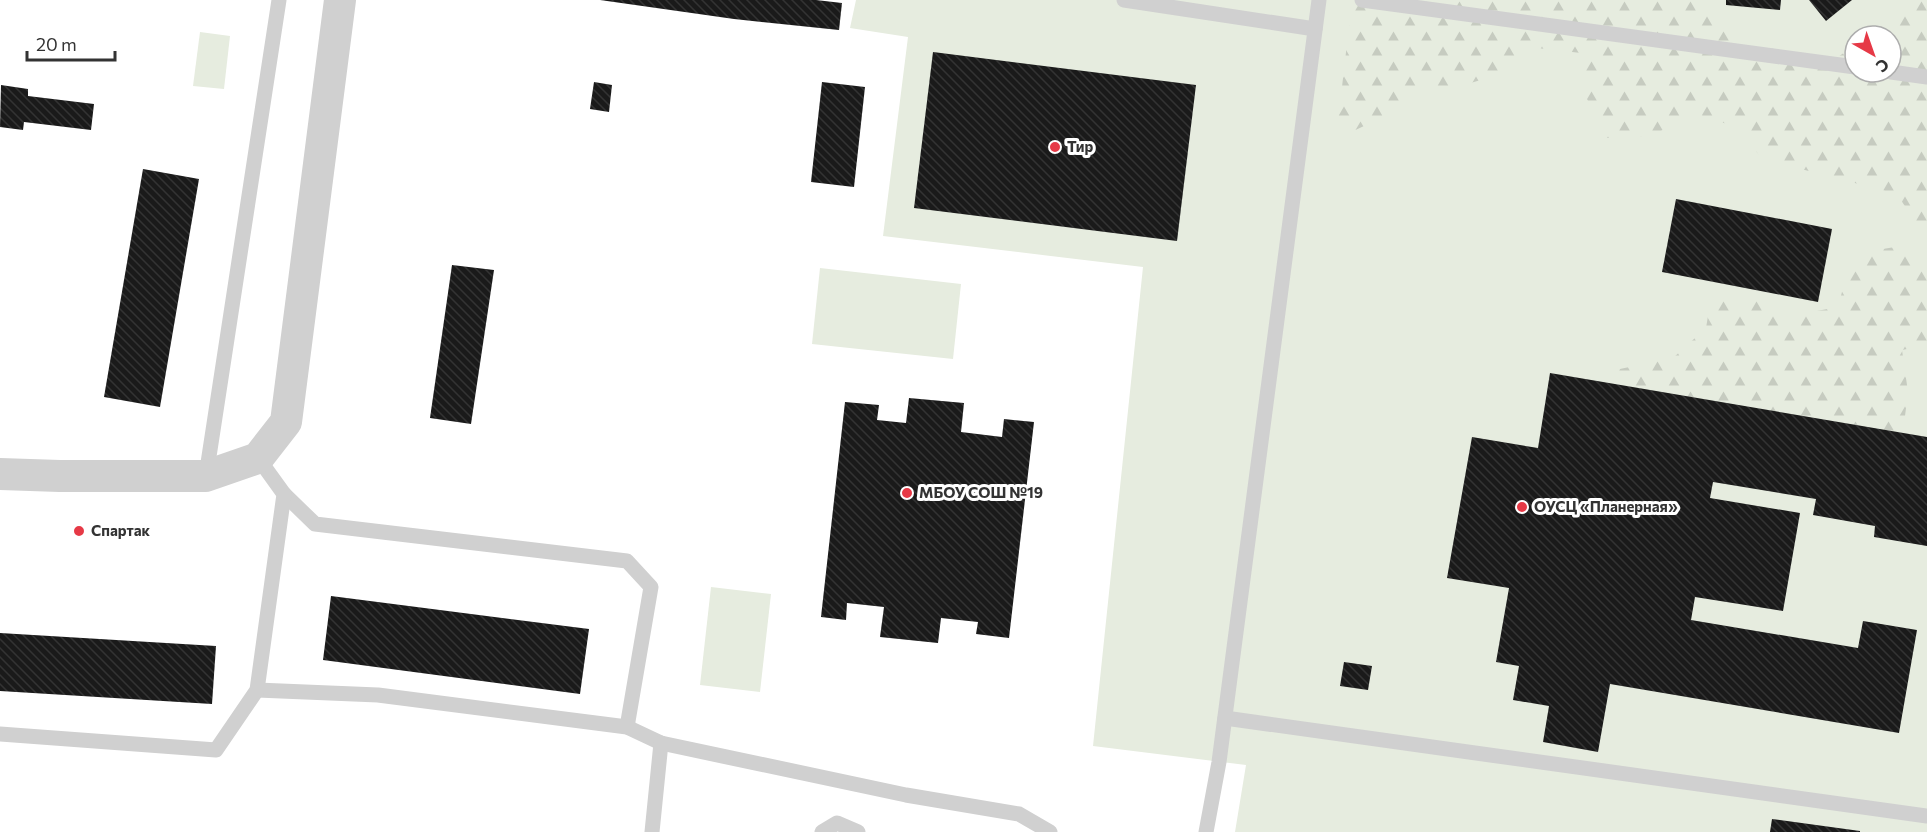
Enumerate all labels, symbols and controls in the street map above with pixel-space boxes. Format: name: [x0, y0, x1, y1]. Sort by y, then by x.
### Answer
scale bar: [27, 24, 116, 62]
north arrow: [1843, 24, 1903, 84]
text: 20 m: [36, 33, 77, 55]
text: С: [1873, 55, 1893, 77]
place label: Тир: [1067, 137, 1093, 155]
marker: Тир: [1048, 140, 1062, 154]
place label: МБОУ СОШ №19: [919, 483, 1043, 501]
marker: МБОУ СОШ №19: [900, 486, 914, 500]
place label: ОУСЦ «Планерная»: [1534, 497, 1678, 515]
marker: ОУСЦ «Планерная»: [1515, 500, 1529, 514]
place label: Спартак: [91, 521, 151, 539]
marker: Спартак: [72, 524, 86, 538]

